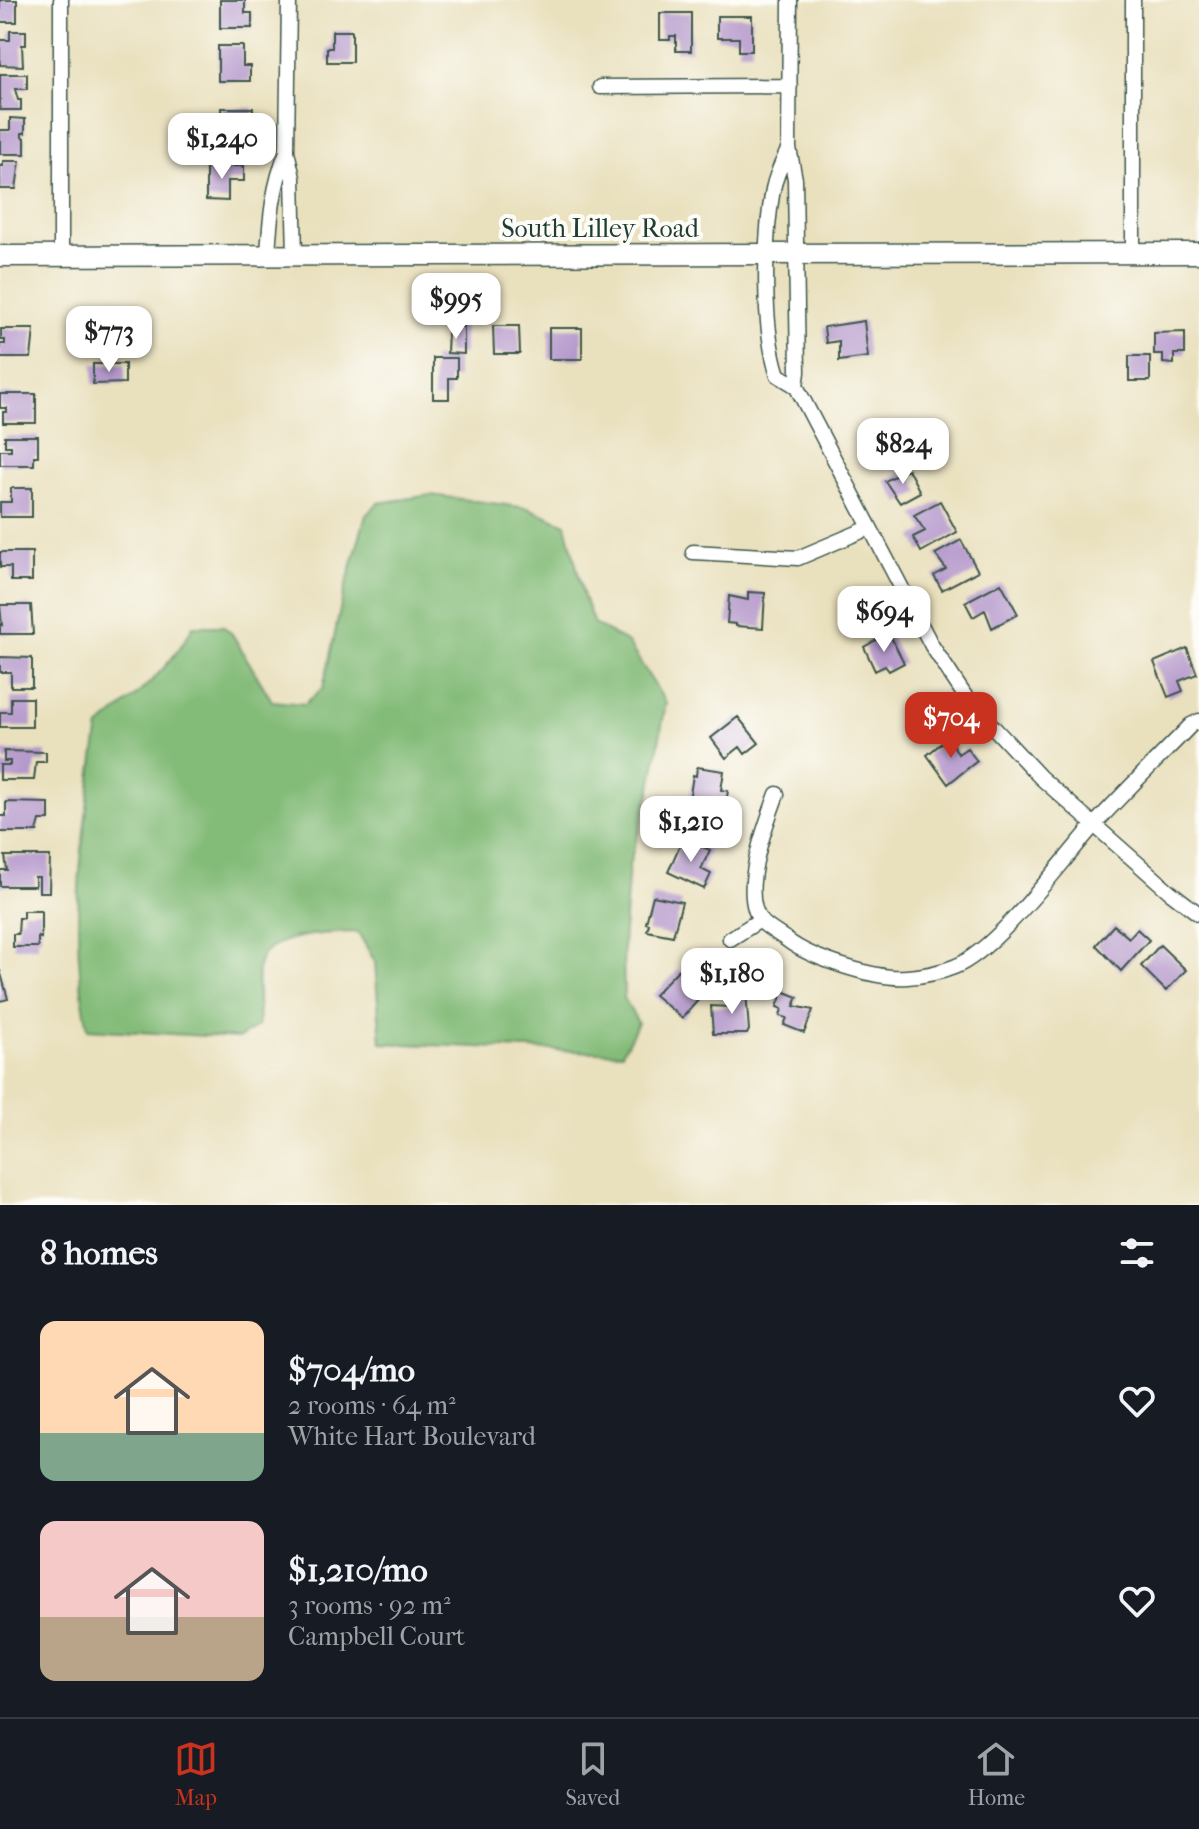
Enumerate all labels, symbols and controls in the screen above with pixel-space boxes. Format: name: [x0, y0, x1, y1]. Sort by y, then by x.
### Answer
pin: $1,240: [157, 113, 287, 181]
text: $1,240: [186, 123, 258, 154]
street label: South Lilley Road: [501, 213, 700, 244]
pin: $995: [409, 273, 503, 341]
text: $995: [430, 283, 482, 314]
pin: $773: [62, 306, 156, 374]
text: $773: [84, 316, 134, 347]
pin: $824: [856, 418, 950, 486]
text: $824: [875, 428, 931, 459]
pin: $694: [837, 586, 931, 654]
text: $694: [855, 596, 913, 627]
pin: $704: [904, 692, 998, 760]
text: $704: [923, 702, 979, 733]
pin: $1,210: [626, 796, 756, 864]
text: $1,210: [658, 806, 724, 837]
pin: $1,180: [667, 948, 797, 1016]
text: $1,180: [699, 958, 765, 989]
icon: filters: [1115, 1231, 1159, 1275]
text: 8 homes: [40, 1233, 158, 1273]
text: $704/mo: [288, 1350, 415, 1390]
icon: home: [104, 1353, 200, 1449]
icon: heart: [1115, 1379, 1159, 1423]
text: 2 rooms · 64 m²: [288, 1390, 456, 1421]
text: White Hart Boulevard: [288, 1421, 536, 1452]
text: $1,210/mo: [288, 1550, 428, 1590]
icon: home: [104, 1553, 200, 1649]
icon: heart: [1115, 1579, 1159, 1623]
text: 3 rooms · 92 m²: [288, 1590, 451, 1621]
text: Campbell Court: [288, 1621, 465, 1652]
tab: Map: [174, 1737, 218, 1811]
tab: Saved: [566, 1737, 620, 1811]
tab: Home: [968, 1737, 1025, 1811]

